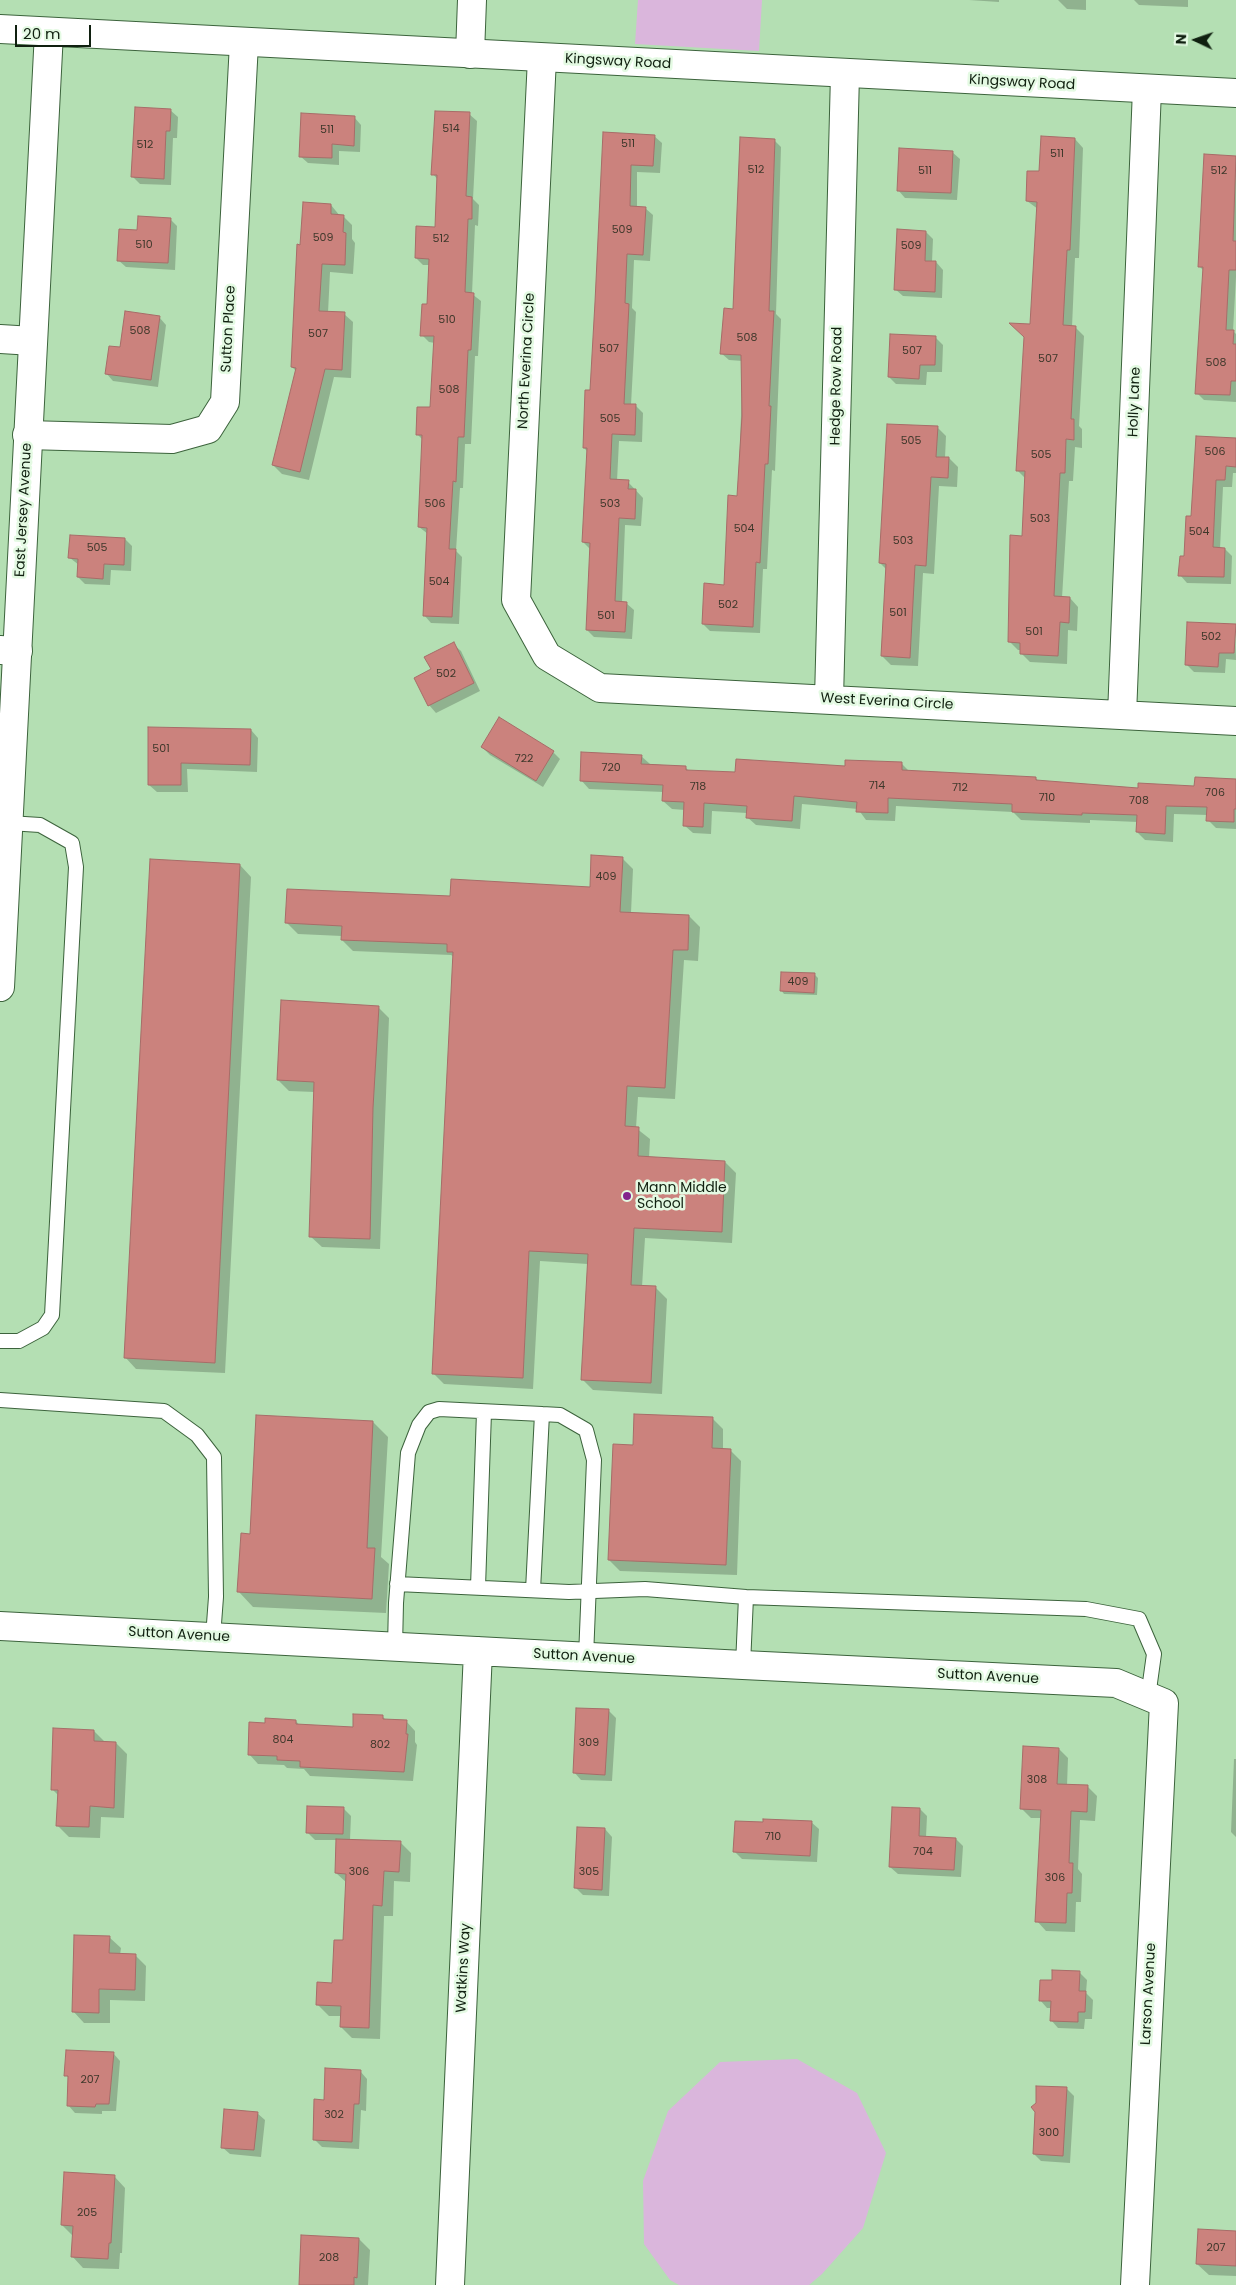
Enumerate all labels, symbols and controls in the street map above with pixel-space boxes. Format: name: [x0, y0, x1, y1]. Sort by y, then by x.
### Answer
scale bar: [18, 15, 94, 47]
north arrow: [1171, 15, 1221, 65]
text: 20 m: [23, 23, 61, 44]
text: N: [1171, 33, 1191, 45]
street label: Kingsway Road: [564, 51, 672, 73]
street label: Kingsway Road: [968, 72, 1076, 94]
house number: 514: [442, 122, 460, 136]
house number: 511: [320, 123, 334, 137]
house number: 511: [621, 137, 635, 151]
house number: 512: [137, 138, 153, 152]
house number: 511: [1050, 147, 1064, 161]
house number: 512: [748, 163, 764, 177]
house number: 511: [918, 164, 932, 178]
house number: 512: [1211, 164, 1227, 178]
house number: 509: [612, 223, 632, 237]
house number: 509: [313, 231, 333, 245]
house number: 512: [433, 232, 449, 246]
house number: 510: [135, 238, 153, 252]
house number: 509: [901, 239, 921, 253]
street label: Sutton Place: [218, 285, 240, 373]
street label: North Everina Circle: [515, 292, 539, 430]
house number: 510: [438, 313, 456, 327]
house number: 508: [130, 324, 150, 338]
street label: Hedge Row Road: [828, 326, 846, 446]
house number: 507: [308, 327, 328, 341]
house number: 508: [737, 331, 757, 345]
house number: 507: [599, 342, 619, 356]
house number: 507: [902, 344, 922, 358]
house number: 507: [1038, 352, 1058, 366]
house number: 508: [1206, 356, 1226, 370]
street label: Holly Lane: [1125, 367, 1145, 437]
house number: 508: [439, 383, 459, 397]
house number: 505: [600, 412, 620, 426]
house number: 505: [901, 434, 921, 448]
street label: East Jersey Avenue: [12, 443, 36, 577]
house number: 506: [1205, 445, 1225, 459]
house number: 505: [1031, 448, 1051, 462]
house number: 506: [425, 497, 445, 511]
house number: 503: [600, 497, 620, 511]
house number: 503: [1030, 512, 1050, 526]
house number: 504: [734, 522, 754, 536]
house number: 504: [1189, 525, 1209, 539]
house number: 503: [893, 534, 913, 548]
house number: 505: [87, 541, 107, 555]
house number: 504: [429, 575, 449, 589]
house number: 502: [718, 598, 738, 612]
house number: 501: [889, 606, 907, 620]
house number: 501: [597, 609, 615, 623]
house number: 501: [1025, 625, 1043, 639]
house number: 502: [1201, 630, 1221, 644]
house number: 502: [436, 667, 456, 681]
street label: West Everina Circle: [820, 690, 954, 714]
house number: 501: [152, 742, 170, 756]
house number: 722: [515, 752, 533, 766]
house number: 720: [601, 761, 621, 775]
house number: 714: [869, 779, 885, 793]
house number: 718: [690, 780, 706, 794]
house number: 712: [952, 781, 968, 795]
house number: 706: [1205, 786, 1225, 800]
house number: 710: [1039, 791, 1055, 805]
house number: 708: [1129, 794, 1149, 808]
house number: 409: [596, 870, 616, 884]
house number: 409: [788, 975, 808, 989]
place label: Mann Middle School: [637, 1180, 727, 1212]
marker: Mann Middle School: [621, 1190, 633, 1202]
street label: Sutton Avenue: [128, 1624, 230, 1646]
street label: Sutton Avenue: [533, 1646, 635, 1668]
street label: Sutton Avenue: [937, 1666, 1039, 1688]
house number: 804: [273, 1733, 293, 1747]
house number: 309: [579, 1736, 599, 1750]
house number: 802: [370, 1738, 390, 1752]
house number: 308: [1027, 1773, 1047, 1787]
house number: 710: [765, 1830, 781, 1844]
house number: 704: [913, 1845, 933, 1859]
house number: 306: [349, 1865, 369, 1879]
house number: 305: [579, 1865, 599, 1879]
house number: 306: [1045, 1871, 1065, 1885]
street label: Watkins Way: [453, 1923, 475, 2013]
street label: Larson Avenue: [1138, 1942, 1160, 2046]
house number: 207: [80, 2073, 100, 2087]
house number: 302: [324, 2108, 344, 2122]
house number: 300: [1039, 2126, 1059, 2140]
house number: 205: [77, 2206, 97, 2220]
house number: 207: [1206, 2241, 1226, 2255]
house number: 208: [319, 2251, 339, 2265]

